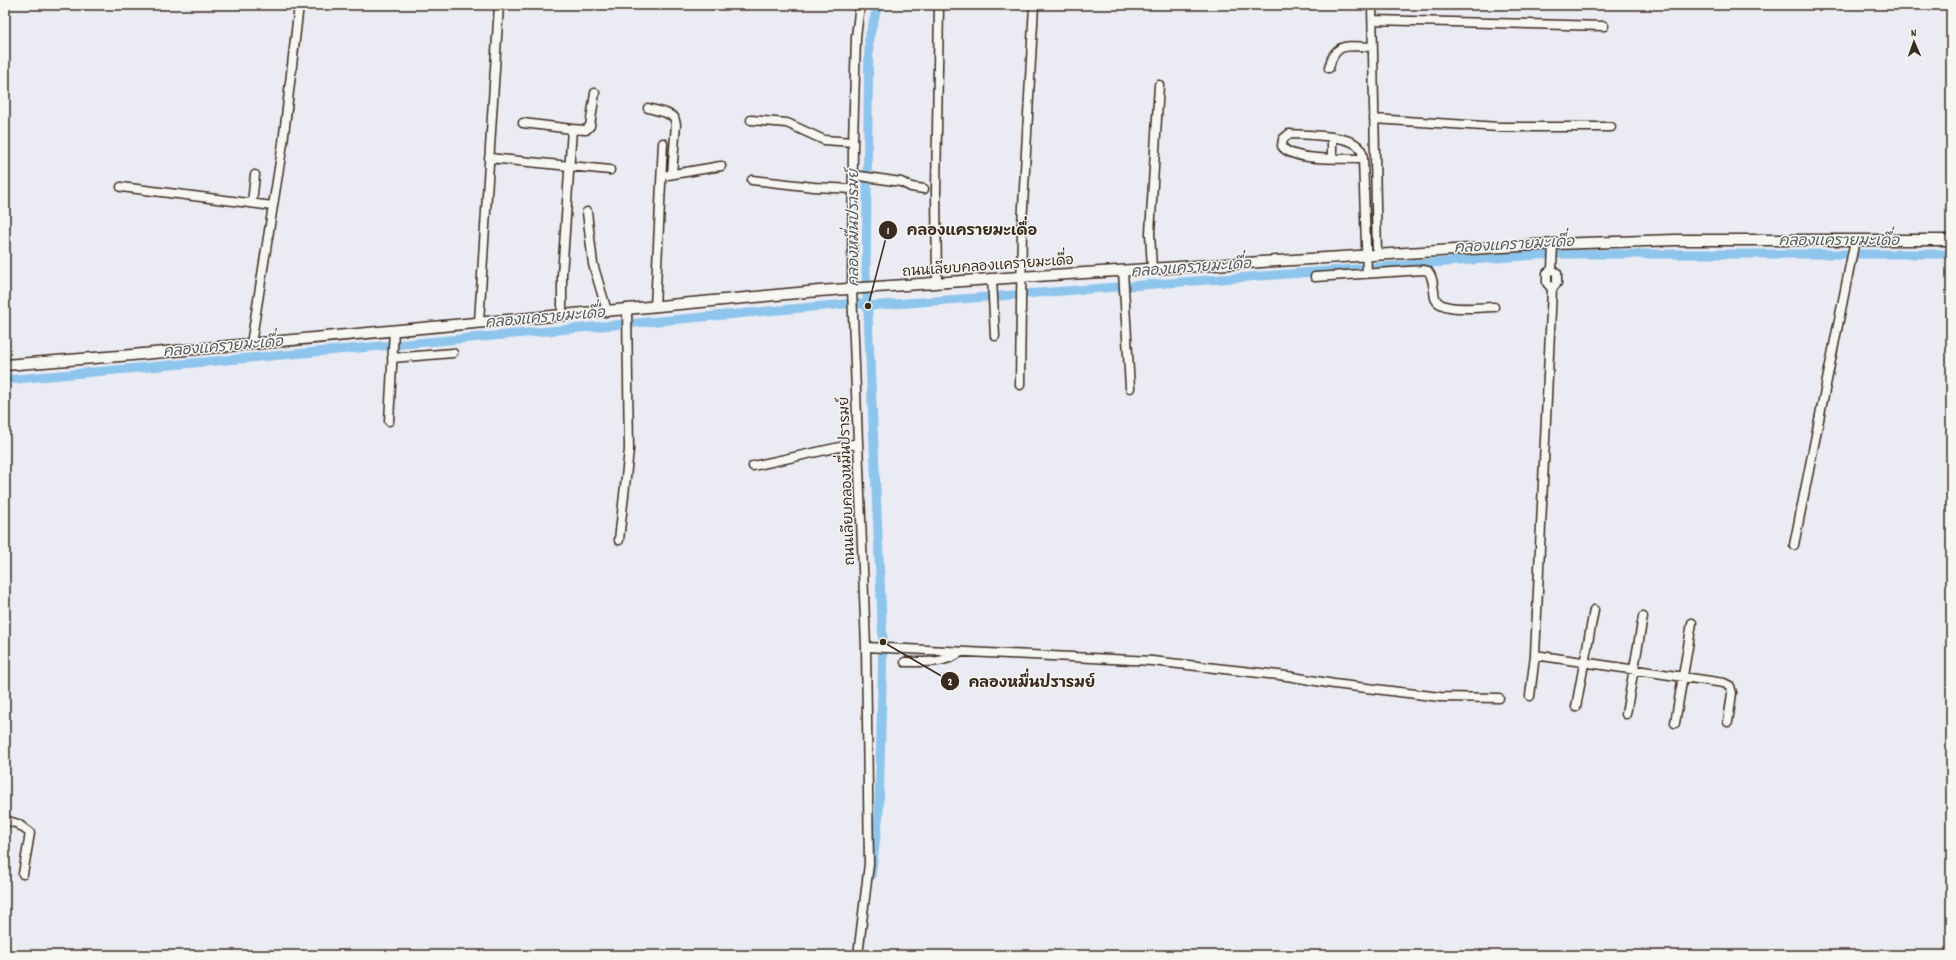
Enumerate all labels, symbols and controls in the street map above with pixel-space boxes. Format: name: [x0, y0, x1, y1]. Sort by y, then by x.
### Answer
north arrow: [1894, 22, 1934, 62]
text: N: [1911, 26, 1917, 42]
water label: คลองหมื่นปรารมย์: [839, 166, 866, 287]
callout: คลองแครายมะเดื่อ: [878, 216, 1045, 243]
text: คลองแครายมะเดื่อ: [907, 216, 1038, 243]
text: 1: [887, 223, 890, 240]
water label: คลองแครายมะเดื่อ: [1779, 226, 1900, 253]
water label: คลองแครายมะเดื่อ: [1453, 227, 1576, 260]
street label: ถนนเลียบคลองแครายมะเดื่อ: [901, 246, 1075, 283]
water label: คลองแครายมะเดื่อ: [1130, 249, 1253, 284]
water label: คลองแครายมะเดื่อ: [484, 298, 607, 335]
water label: คลองแครายมะเดื่อ: [162, 327, 285, 364]
street label: ถนนเลียบคลองหมื่นปรารมย์: [830, 396, 861, 566]
callout: คลองหมื่นปรารมย์: [940, 668, 1103, 695]
text: คลองหมื่นปรารมย์: [969, 668, 1095, 695]
text: 2: [947, 674, 953, 691]

